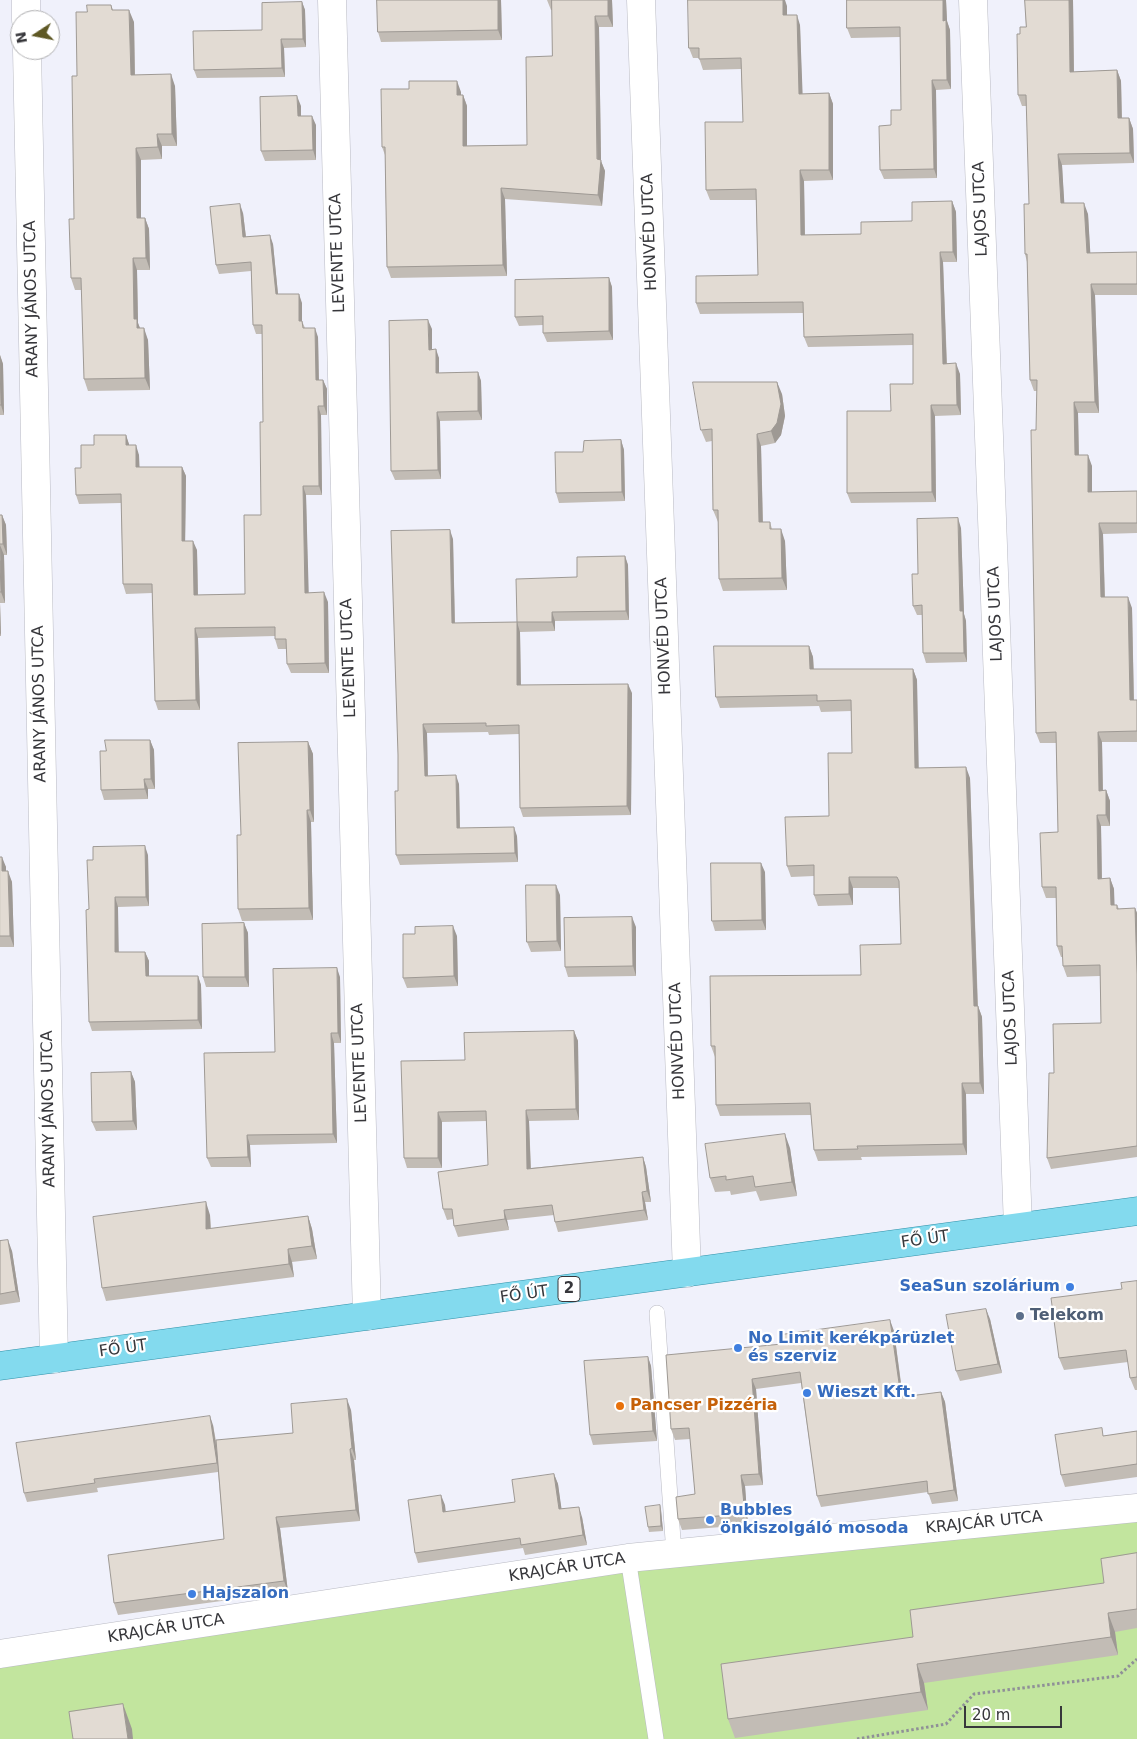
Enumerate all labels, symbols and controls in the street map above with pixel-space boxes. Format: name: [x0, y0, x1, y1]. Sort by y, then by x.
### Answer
north arrow: [10, 10, 60, 60]
text: N: [12, 30, 30, 45]
street label: LAJOS UTCA: [970, 161, 992, 257]
street label: HONVÉD UTCA: [638, 173, 662, 291]
street label: LEVENTE UTCA: [326, 193, 350, 313]
street label: ARANY JÁNOS UTCA: [21, 220, 43, 378]
street label: LAJOS UTCA: [985, 566, 1007, 662]
street label: HONVÉD UTCA: [652, 577, 676, 695]
street label: LEVENTE UTCA: [337, 598, 361, 718]
street label: ARANY JÁNOS UTCA: [29, 625, 51, 783]
street label: LAJOS UTCA: [1000, 970, 1022, 1066]
street label: HONVÉD UTCA: [666, 982, 690, 1100]
street label: LEVENTE UTCA: [348, 1003, 372, 1123]
street label: ARANY JÁNOS UTCA: [38, 1030, 60, 1188]
street label: FŐ ÚT: [900, 1227, 950, 1253]
road number: 2: [558, 1276, 580, 1302]
place label: SeaSun szolárium: [899, 1277, 1060, 1297]
marker: SeaSun szolárium: [1064, 1281, 1076, 1293]
street label: FŐ ÚT: [499, 1282, 549, 1308]
place label: Telekom: [1030, 1306, 1104, 1326]
marker: Telekom: [1014, 1310, 1026, 1322]
place label: No Limit kerékpárüzlet és szerviz: [748, 1329, 954, 1367]
street label: FŐ ÚT: [98, 1336, 148, 1362]
marker: No Limit kerékpárüzlet és szerviz: [732, 1342, 744, 1354]
place label: Wieszt Kft.: [817, 1383, 916, 1403]
marker: Wieszt Kft.: [801, 1387, 813, 1399]
place label: Pancser Pizzéria: [630, 1396, 778, 1416]
marker: Pancser Pizzéria: [614, 1400, 626, 1412]
place label: Bubbles önkiszolgáló mosoda: [720, 1501, 909, 1539]
street label: KRAJCÁR UTCA: [925, 1507, 1043, 1539]
marker: Bubbles önkiszolgáló mosoda: [704, 1514, 716, 1526]
street label: KRAJCÁR UTCA: [507, 1549, 627, 1587]
place label: Hajszalon: [202, 1584, 289, 1604]
marker: Hajszalon: [186, 1588, 198, 1600]
street label: KRAJCÁR UTCA: [106, 1610, 226, 1648]
scale bar: [967, 1696, 1064, 1728]
text: 20 m: [972, 1706, 1010, 1724]

